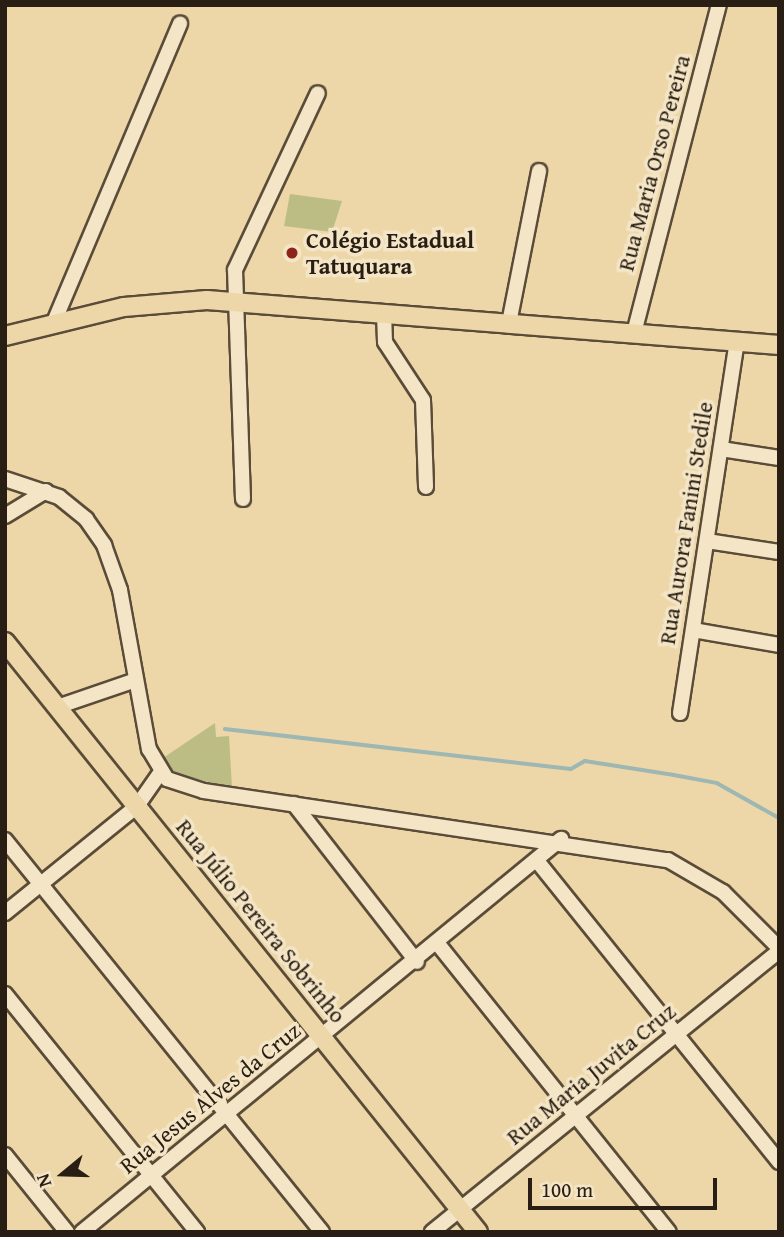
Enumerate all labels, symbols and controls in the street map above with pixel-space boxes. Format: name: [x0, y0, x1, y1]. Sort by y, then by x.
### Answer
street label: Rua Maria Orso Pereira: [612, 52, 696, 274]
place label: Colégio Estadual Tatuquara: [306, 226, 474, 280]
marker: Colégio Estadual Tatuquara: [284, 245, 300, 261]
street label: Rua Aurora Fanini Stedile: [653, 400, 719, 646]
street label: Rua Júlio Pereira Sobrinho: [170, 814, 352, 1028]
street label: Rua Maria Juvita Cruz: [501, 997, 681, 1151]
street label: Rua Jesus Alves da Cruz: [114, 1017, 306, 1179]
north arrow: [28, 1139, 98, 1209]
scale bar: [532, 1164, 721, 1208]
text: N: [28, 1170, 58, 1191]
text: 100 m: [541, 1174, 593, 1205]

